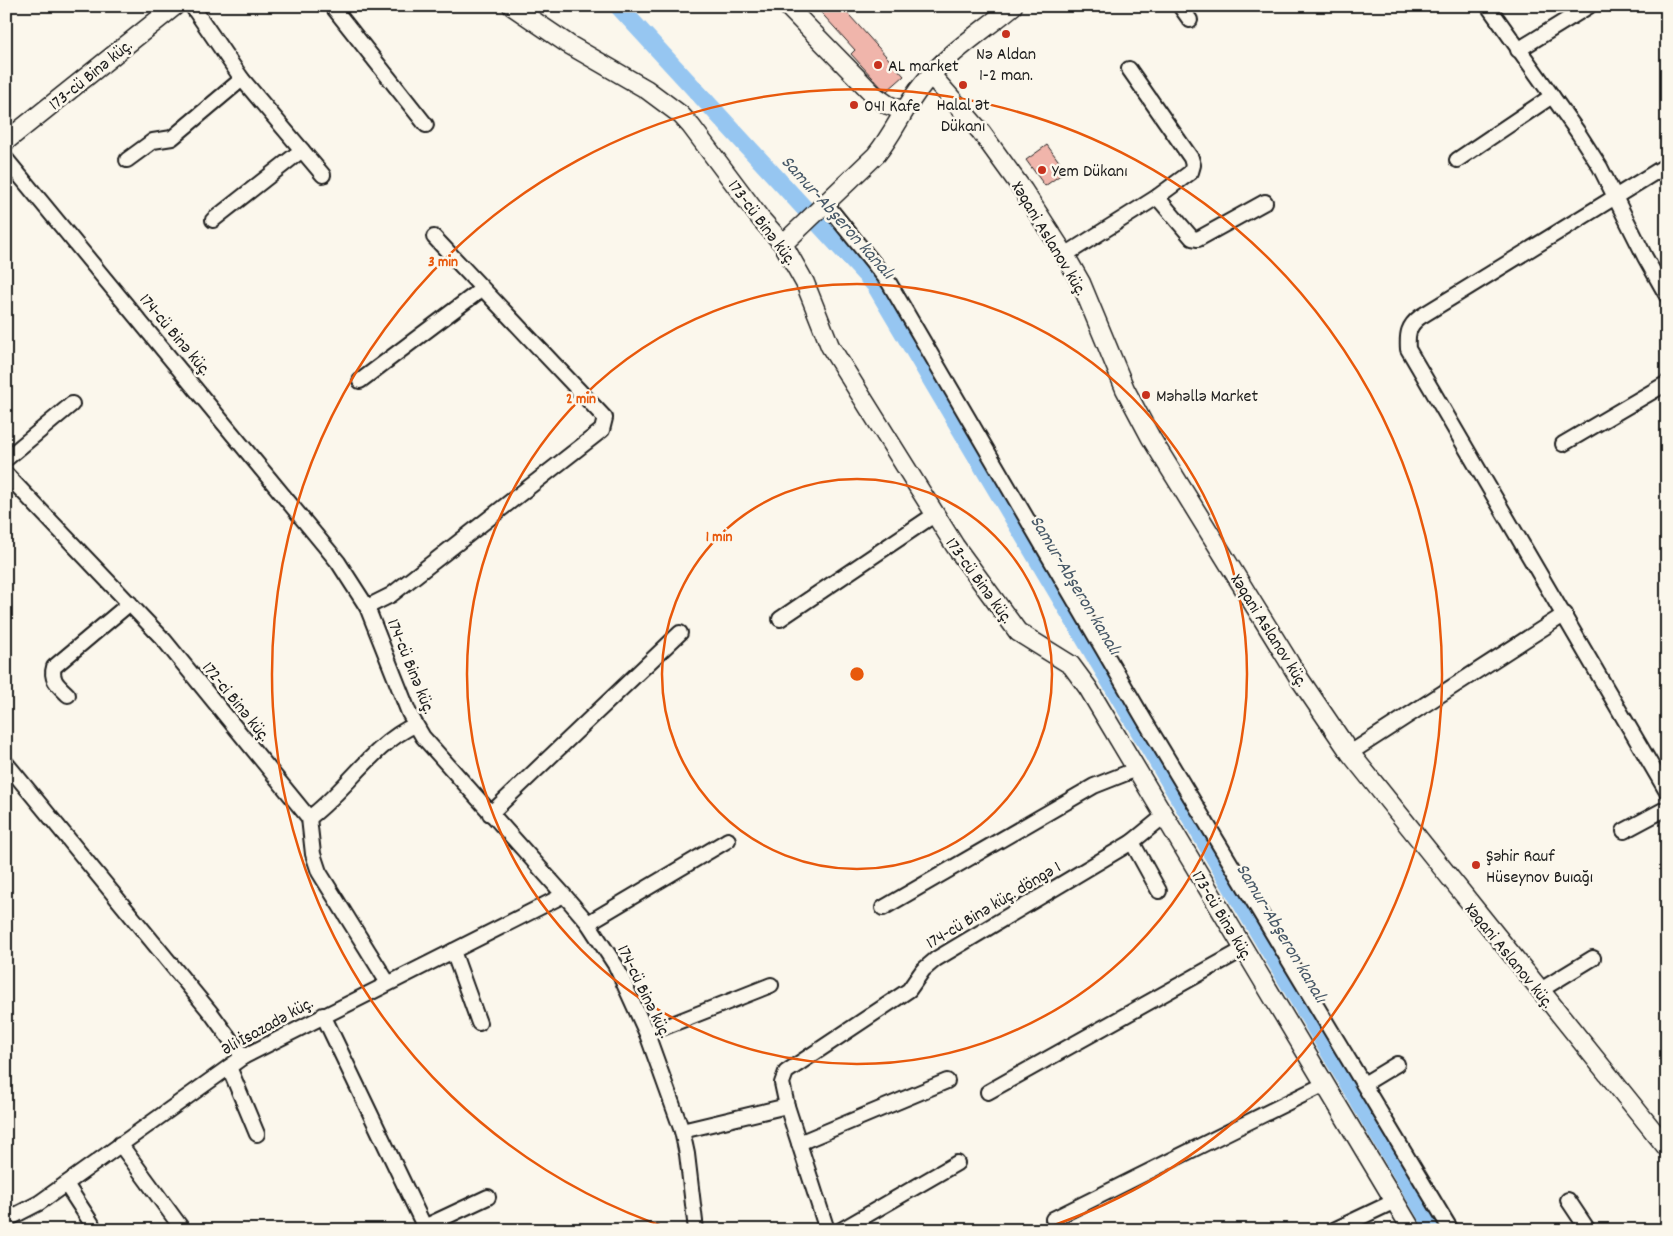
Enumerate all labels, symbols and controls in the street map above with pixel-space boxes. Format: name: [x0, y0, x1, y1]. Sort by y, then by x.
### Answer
marker: Nə Aldan 1-2 man.: [1000, 28, 1012, 40]
street label: 173-cü Binə küç.: [44, 34, 139, 118]
place label: Nə Aldan 1-2 man.: [976, 43, 1036, 89]
place label: AL market: [888, 55, 959, 80]
marker: AL market: [872, 59, 884, 71]
marker: Halal Ət Dükanı: [957, 79, 969, 91]
place label: Halal Ət Dükanı: [936, 94, 990, 140]
place label: 041 Kafe: [864, 95, 920, 120]
marker: 041 Kafe: [848, 99, 860, 111]
water label: Samur-Abşeron kanalı: [773, 150, 900, 287]
place label: Yem Dükanı: [1052, 160, 1128, 185]
marker: Yem Dükanı: [1036, 164, 1048, 176]
street label: 173-cü Binə küç.: [721, 175, 802, 272]
street label: Xəqani Aslanov küç.: [1004, 177, 1092, 301]
text: 3 min: [428, 252, 458, 274]
street label: 174-cü Binə küç.: [132, 289, 216, 382]
place label: Məhəllə Market: [1156, 385, 1258, 410]
text: 2 min: [566, 389, 596, 411]
marker: Məhəllə Market: [1140, 389, 1152, 401]
water label: Samur-Abşeron kanalı: [1022, 511, 1127, 662]
text: 1 min: [706, 527, 732, 549]
street label: 173-cü Binə küç.: [938, 533, 1018, 630]
street label: Xəqani Aslanov küç.: [1223, 570, 1313, 693]
street label: 174-cü Binə küç.: [379, 615, 440, 718]
street label: 172-ci Binə küç.: [195, 657, 275, 748]
centre of rings: [848, 665, 866, 683]
place label: Şəhir Rauf Hüseynov Buıağı: [1486, 845, 1593, 891]
street label: 174-cü Binə küç. döngə 1: [922, 856, 1066, 956]
water label: Samur-Abşeron kanalı: [1228, 859, 1333, 1010]
marker: Şəhir Rauf Hüseynov Buıağı: [1470, 859, 1482, 871]
street label: 173-cü Binə küç.: [1184, 866, 1258, 966]
street label: Xəqani Aslanov küç.: [1458, 898, 1559, 1015]
street label: 174-cü Binə küç.: [609, 941, 676, 1043]
street label: Əli İsazadə küç.: [218, 992, 319, 1063]

